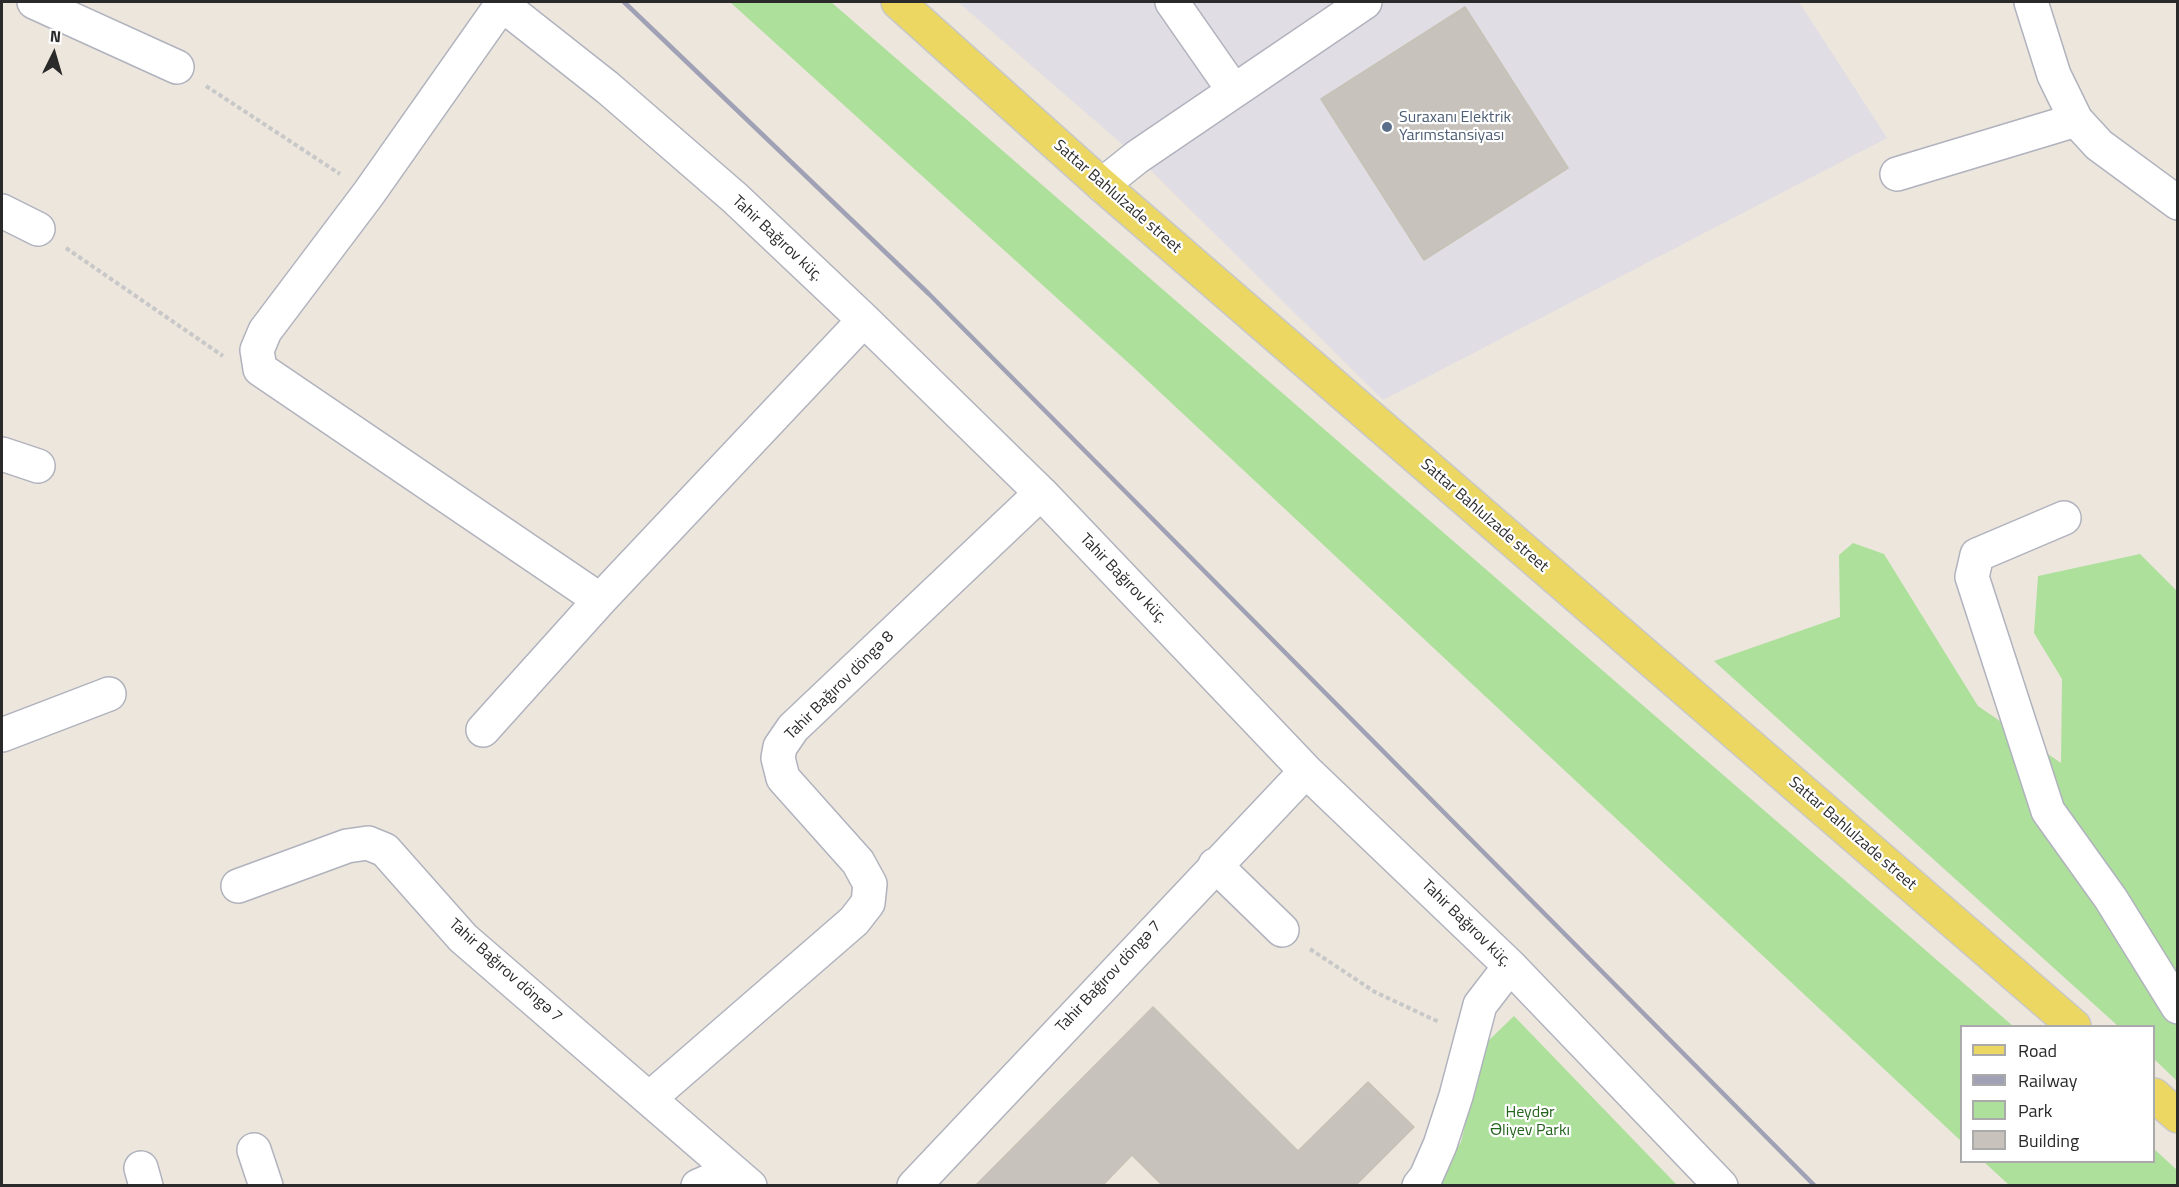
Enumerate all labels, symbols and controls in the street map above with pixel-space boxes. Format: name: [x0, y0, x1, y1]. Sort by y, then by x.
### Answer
north arrow: [24, 24, 84, 84]
text: N: [49, 24, 62, 49]
place label: Suraxanı Elektrik Yarımstansiyası: [1399, 108, 1511, 146]
marker: Suraxanı Elektrik Yarımstansiyası: [1380, 120, 1394, 134]
street label: Sattar Bahlulzade street: [1049, 136, 1185, 258]
street label: Tahir Bağırov küç.: [728, 192, 826, 286]
street label: Sattar Bahlulzade street: [1416, 455, 1552, 577]
street label: Tahir Bağırov küç.: [1075, 530, 1171, 628]
street label: Tahir Bağırov döngə 8: [782, 628, 898, 744]
street label: Sattar Bahlulzade street: [1784, 773, 1920, 895]
street label: Tahir Bağırov küç.: [1417, 876, 1515, 972]
street label: Tahir Bağırov döngə 7: [444, 915, 566, 1027]
street label: Tahir Bağırov döngə 7: [1052, 917, 1166, 1037]
legend: [1960, 1025, 2155, 1163]
text: Road: [2018, 1037, 2057, 1064]
text: Railway: [2018, 1067, 2077, 1094]
text: Park: [2018, 1097, 2052, 1124]
park label: Heydər Əliyev Parkı: [1490, 1103, 1570, 1141]
text: Building: [2018, 1127, 2079, 1154]

